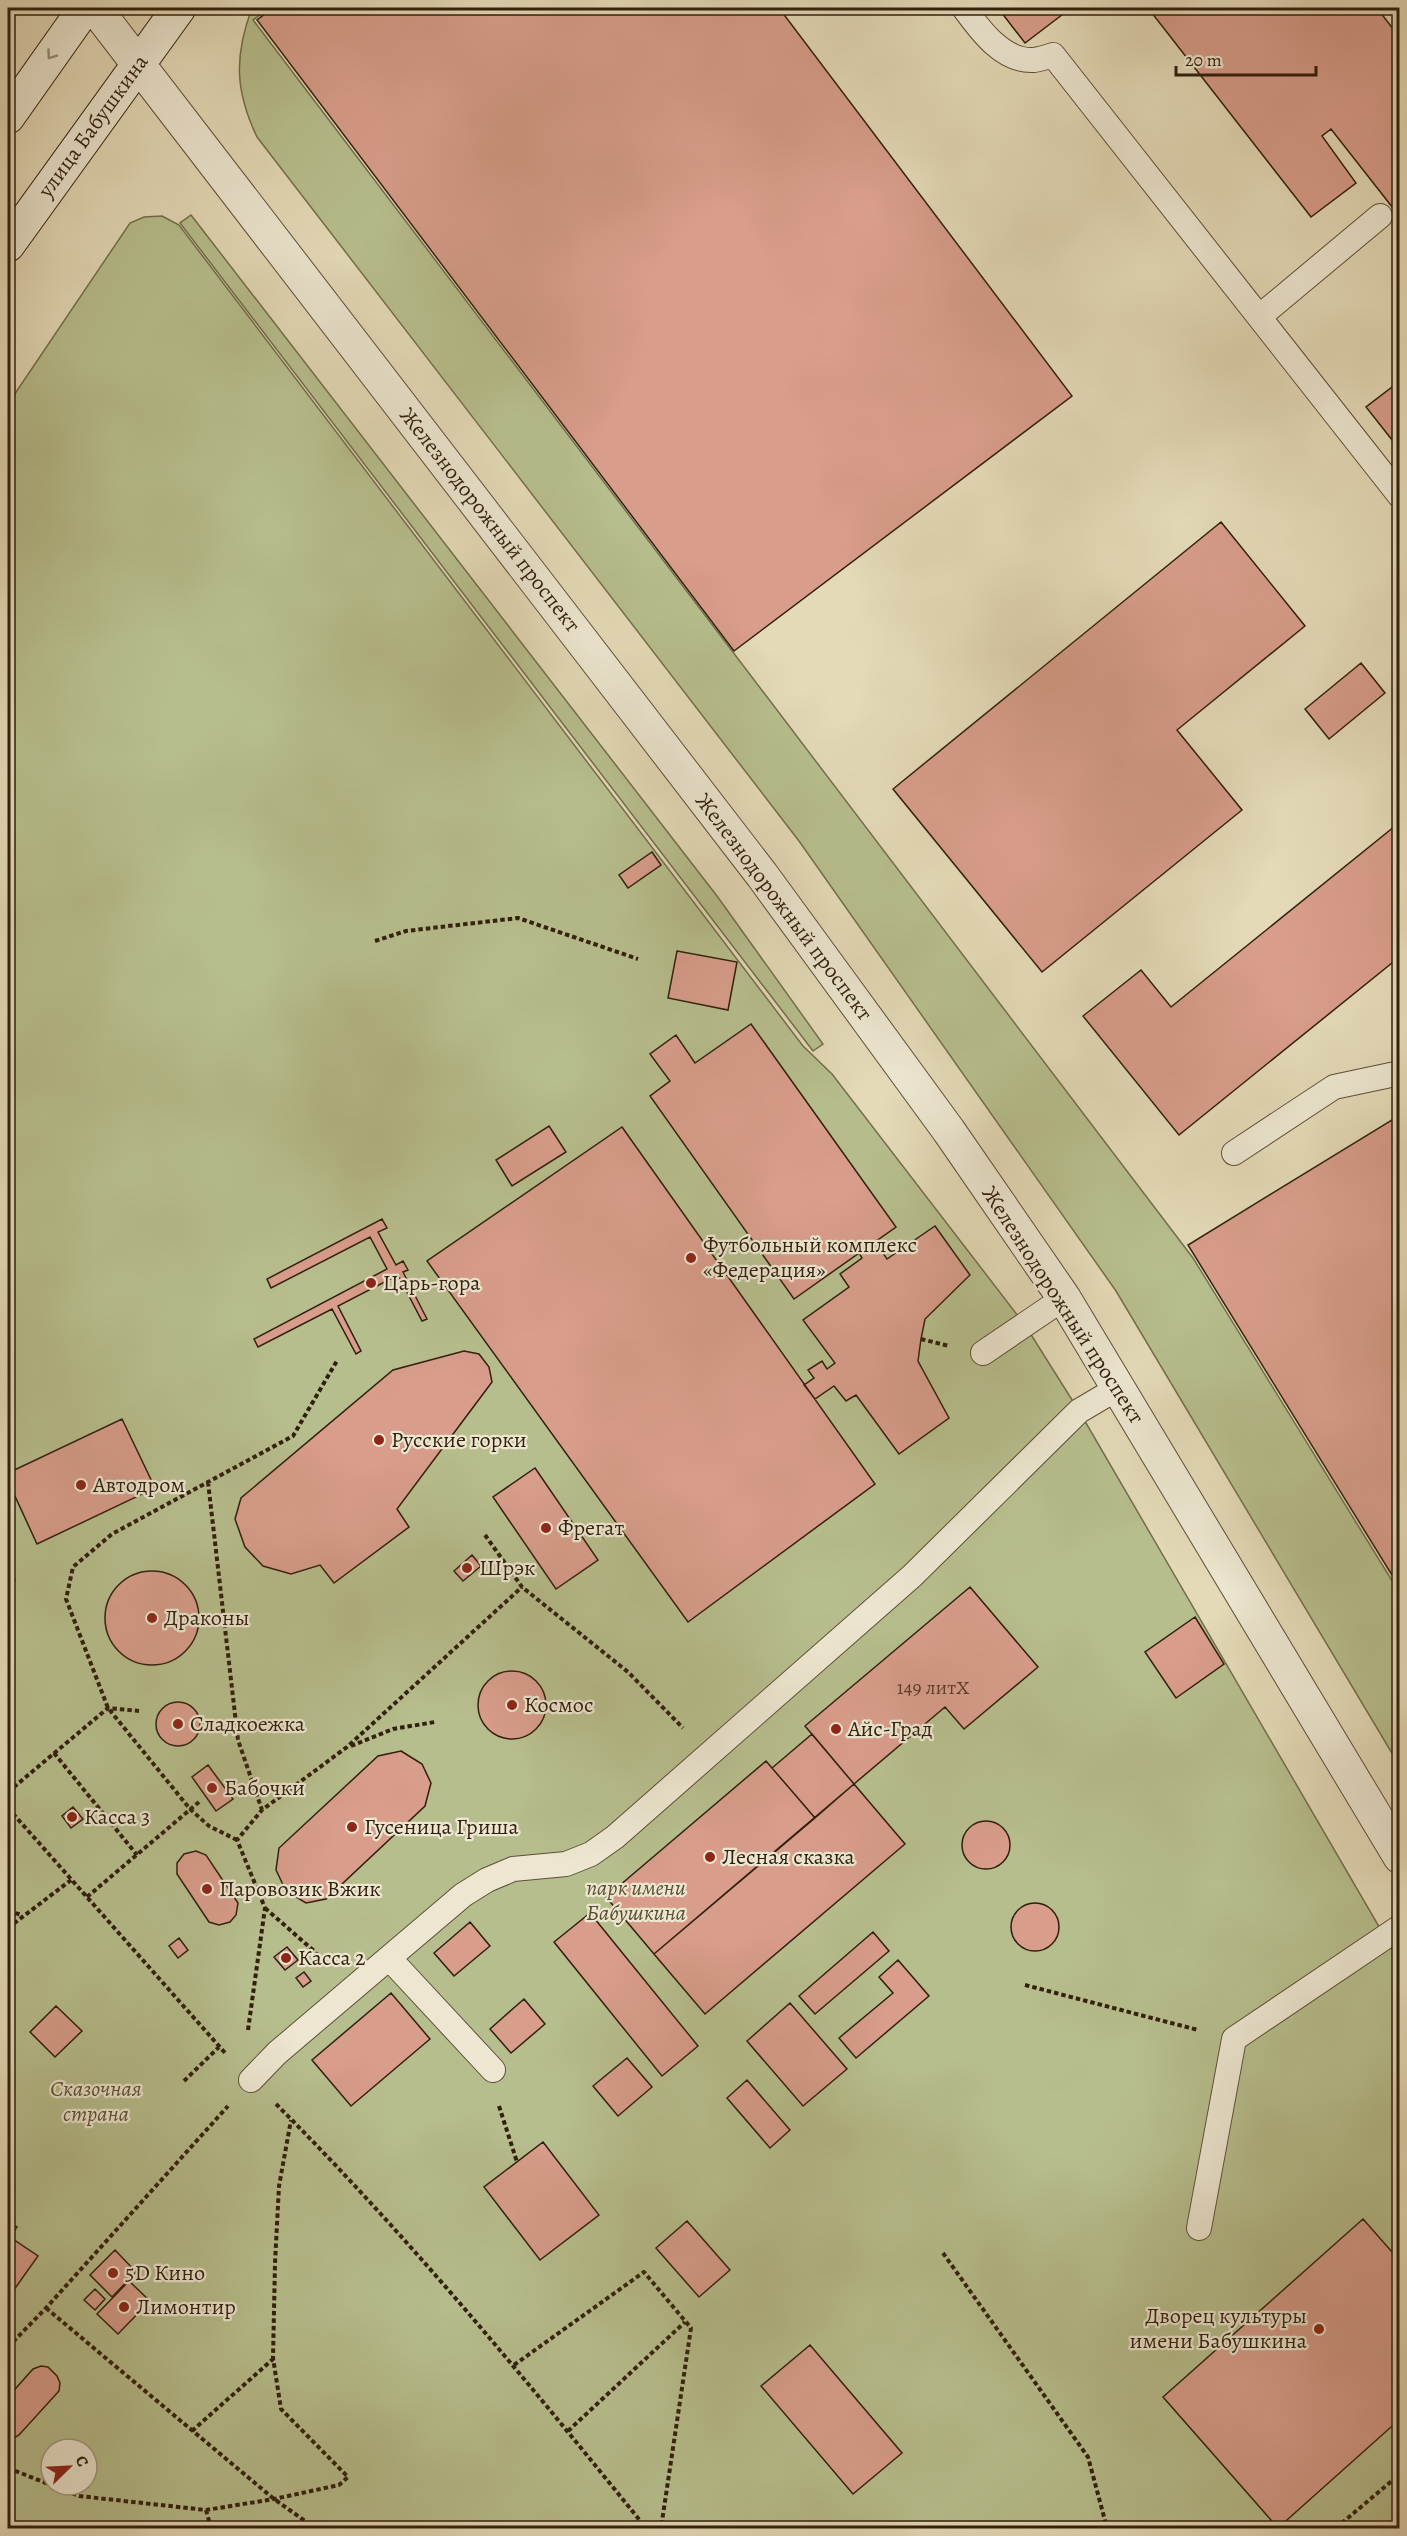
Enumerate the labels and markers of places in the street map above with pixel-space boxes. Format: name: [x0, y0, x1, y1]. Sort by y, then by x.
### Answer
place label: Футбольный комплекс «Федерация»: [703, 1230, 917, 1285]
marker: Футбольный комплекс «Федерация»: [684, 1251, 698, 1265]
place label: Царь-гора: [383, 1268, 481, 1298]
marker: Царь-гора: [364, 1276, 378, 1290]
place label: Русские горки: [391, 1425, 527, 1455]
marker: Русские горки: [372, 1433, 386, 1447]
place label: Автодром: [92, 1470, 185, 1500]
marker: Автодром: [74, 1478, 88, 1492]
place label: Фрегат: [558, 1513, 624, 1543]
marker: Фрегат: [539, 1521, 553, 1535]
place label: Шрэк: [479, 1553, 536, 1583]
marker: Шрэк: [460, 1561, 474, 1575]
place label: Драконы: [164, 1603, 249, 1633]
marker: Драконы: [145, 1611, 159, 1625]
place label: Космос: [524, 1690, 593, 1720]
marker: Космос: [505, 1698, 519, 1712]
place label: Сладкоежка: [190, 1709, 306, 1739]
place label: Айс-Град: [847, 1714, 933, 1744]
marker: Сладкоежка: [171, 1717, 185, 1731]
marker: Айс-Град: [829, 1722, 843, 1736]
place label: Бабочки: [224, 1773, 305, 1803]
marker: Бабочки: [205, 1781, 219, 1795]
place label: Касса 3: [84, 1802, 150, 1832]
marker: Касса 3: [65, 1810, 79, 1824]
place label: Гусеница Гриша: [364, 1812, 520, 1842]
marker: Гусеница Гриша: [345, 1820, 359, 1834]
place label: Лесная сказка: [722, 1842, 855, 1872]
marker: Лесная сказка: [703, 1850, 717, 1864]
place label: Паровозик Вжик: [219, 1874, 381, 1904]
marker: Паровозик Вжик: [200, 1882, 214, 1896]
place label: Касса 2: [298, 1943, 365, 1973]
marker: Касса 2: [279, 1951, 293, 1965]
place label: 5D Кино: [125, 2258, 205, 2288]
marker: 5D Кино: [106, 2266, 120, 2280]
place label: Лимонтир: [136, 2292, 236, 2322]
marker: Лимонтир: [117, 2300, 131, 2314]
place label: Дворец культуры имени Бабушкина: [1130, 2301, 1308, 2356]
marker: Дворец культуры имени Бабушкина: [1312, 2322, 1326, 2336]

